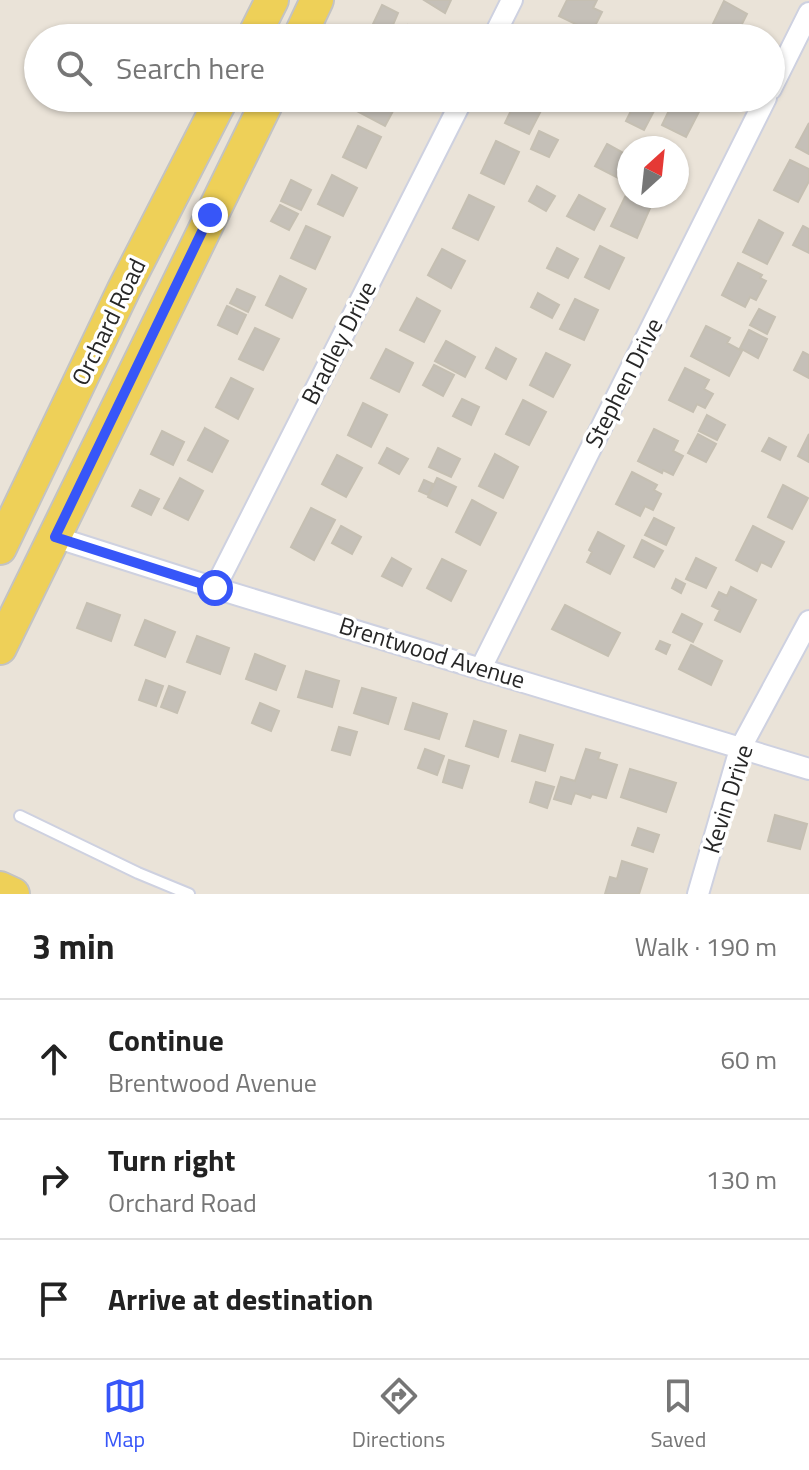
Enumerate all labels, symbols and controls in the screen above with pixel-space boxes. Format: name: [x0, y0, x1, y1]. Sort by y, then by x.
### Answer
search box: [24, 24, 785, 112]
text: Search here: [116, 45, 265, 91]
icon: search: [52, 46, 96, 90]
north arrow: [617, 136, 689, 208]
route end: [192, 197, 228, 233]
street label: Orchard Road: [62, 252, 154, 391]
street label: Bradley Drive: [292, 274, 385, 411]
street label: Stephen Drive: [575, 311, 671, 454]
route start: [197, 570, 233, 606]
street label: Brentwood Avenue: [335, 607, 530, 697]
street label: Kevin Drive: [693, 740, 762, 858]
text: 3 min: [32, 920, 115, 972]
text: Walk · 190 m: [635, 927, 777, 966]
text: Continue: [108, 1017, 224, 1063]
icon: ahead: [32, 1037, 76, 1081]
text: 60 m: [720, 1040, 777, 1079]
text: Brentwood Avenue: [108, 1063, 317, 1102]
text: Turn right: [108, 1137, 236, 1183]
icon: right: [32, 1157, 76, 1201]
text: 130 m: [706, 1160, 777, 1199]
text: Orchard Road: [108, 1183, 257, 1222]
text: Arrive at destination: [108, 1276, 373, 1322]
icon: arrive: [32, 1277, 76, 1321]
tab: Map: [103, 1374, 147, 1456]
tab: Directions: [352, 1374, 445, 1456]
tab: Saved: [650, 1374, 706, 1456]

